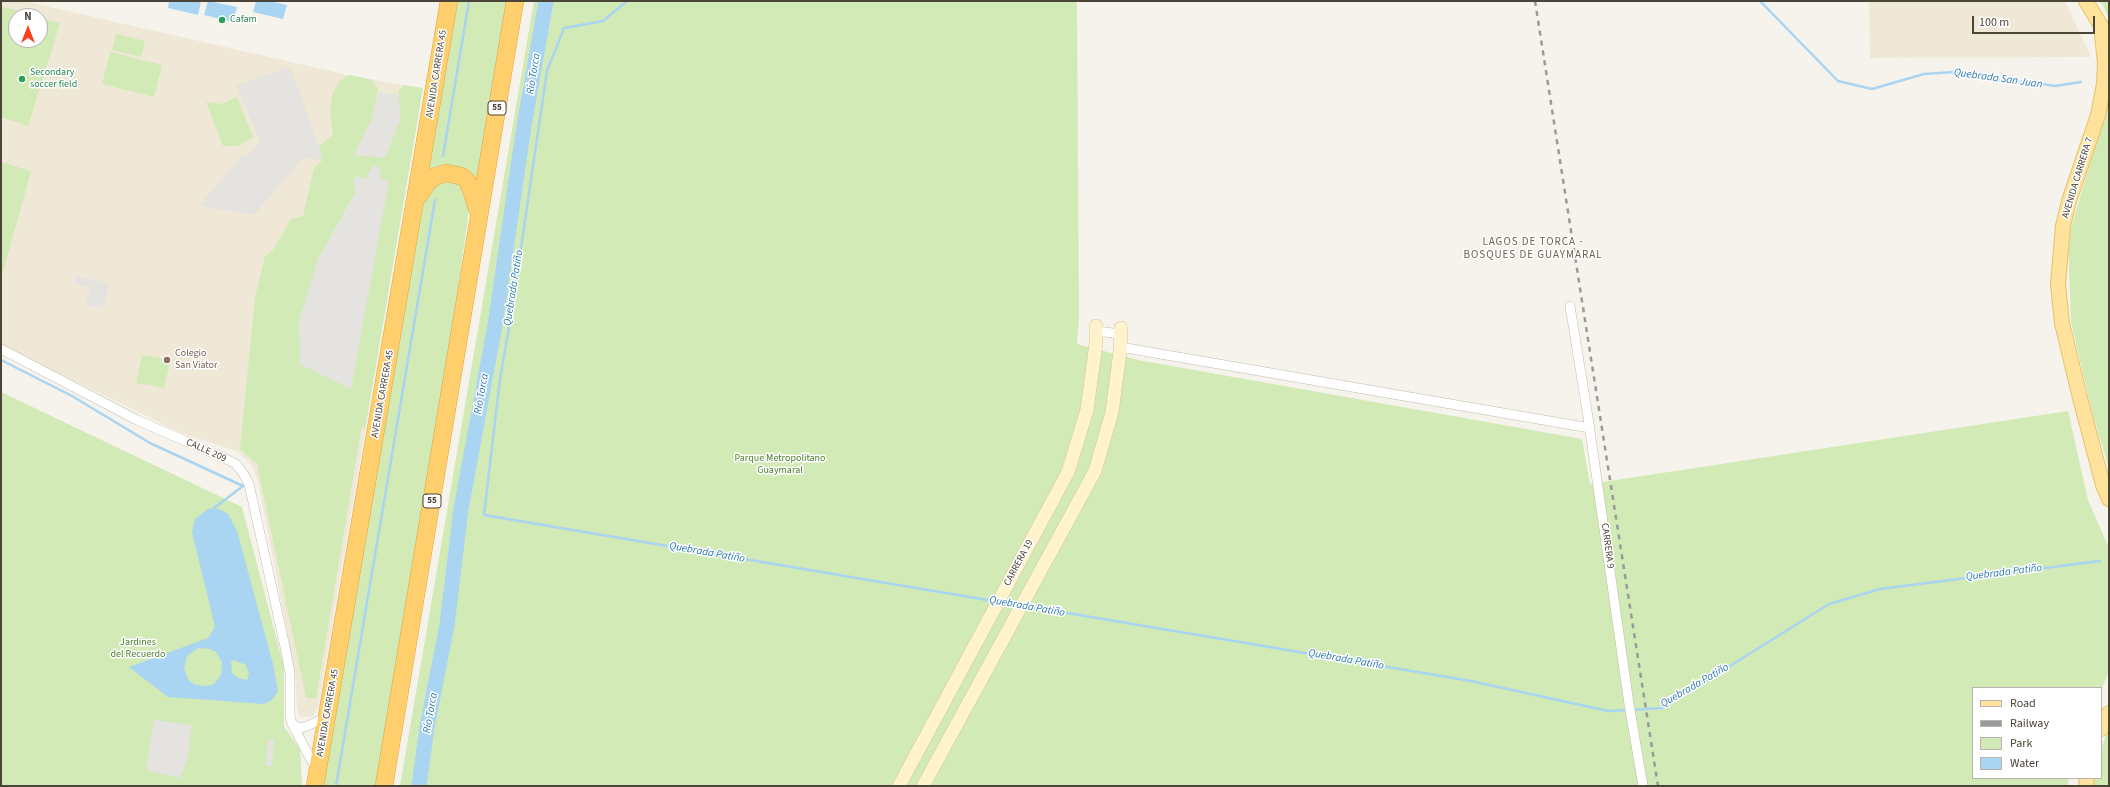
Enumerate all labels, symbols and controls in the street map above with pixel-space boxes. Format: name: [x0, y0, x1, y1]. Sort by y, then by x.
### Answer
north arrow: [8, 8, 48, 48]
scale bar: [1974, 8, 2097, 34]
text: N: [24, 9, 32, 24]
place label: Cafam: [230, 14, 257, 26]
text: 100 m: [1979, 14, 2009, 31]
marker: Cafam: [217, 15, 227, 25]
street label: AVENIDA CARRERA 45: [424, 29, 450, 119]
water label: Río Torca: [524, 53, 544, 95]
water label: Quebrada San Juan: [1953, 66, 2043, 92]
place label: Secondary soccer field: [30, 67, 77, 90]
marker: Secondary soccer field: [17, 74, 27, 84]
road number: 55: [488, 101, 506, 115]
street label: AVENIDA CARRERA 7: [2060, 136, 2096, 220]
district label: LAGOS DE TORCA - BOSQUES DE GUAYMARAL: [1464, 236, 1602, 262]
water label: Quebrada Patiño: [501, 249, 527, 327]
place label: Colegio San Viator: [175, 348, 217, 372]
street label: AVENIDA CARRERA 45: [369, 349, 397, 439]
marker: Colegio San Viator: [162, 355, 172, 365]
water label: Río Torca: [472, 373, 492, 415]
street label: CALLE 209: [184, 437, 228, 465]
park label: Parque Metropolitano Guaymaral: [735, 453, 825, 476]
road number: 55: [423, 494, 441, 508]
street label: CARRERA 9: [1598, 522, 1616, 570]
street label: CARRERA 19: [1002, 538, 1036, 588]
water label: Quebrada Patiño: [668, 540, 746, 566]
water label: Quebrada Patiño: [1965, 562, 2043, 584]
water label: Quebrada Patiño: [988, 594, 1066, 620]
park label: Jardines del Recuerdo: [111, 637, 165, 660]
water label: Quebrada Patiño: [1307, 647, 1385, 673]
water label: Quebrada Patiño: [1658, 661, 1732, 711]
street label: AVENIDA CARRERA 45: [314, 668, 342, 758]
legend: [1972, 687, 2102, 779]
water label: Río Torca: [421, 692, 441, 734]
text: Road: [2010, 695, 2036, 712]
text: Railway: [2010, 715, 2049, 732]
text: Park: [2010, 735, 2032, 752]
text: Water: [2010, 755, 2039, 772]

